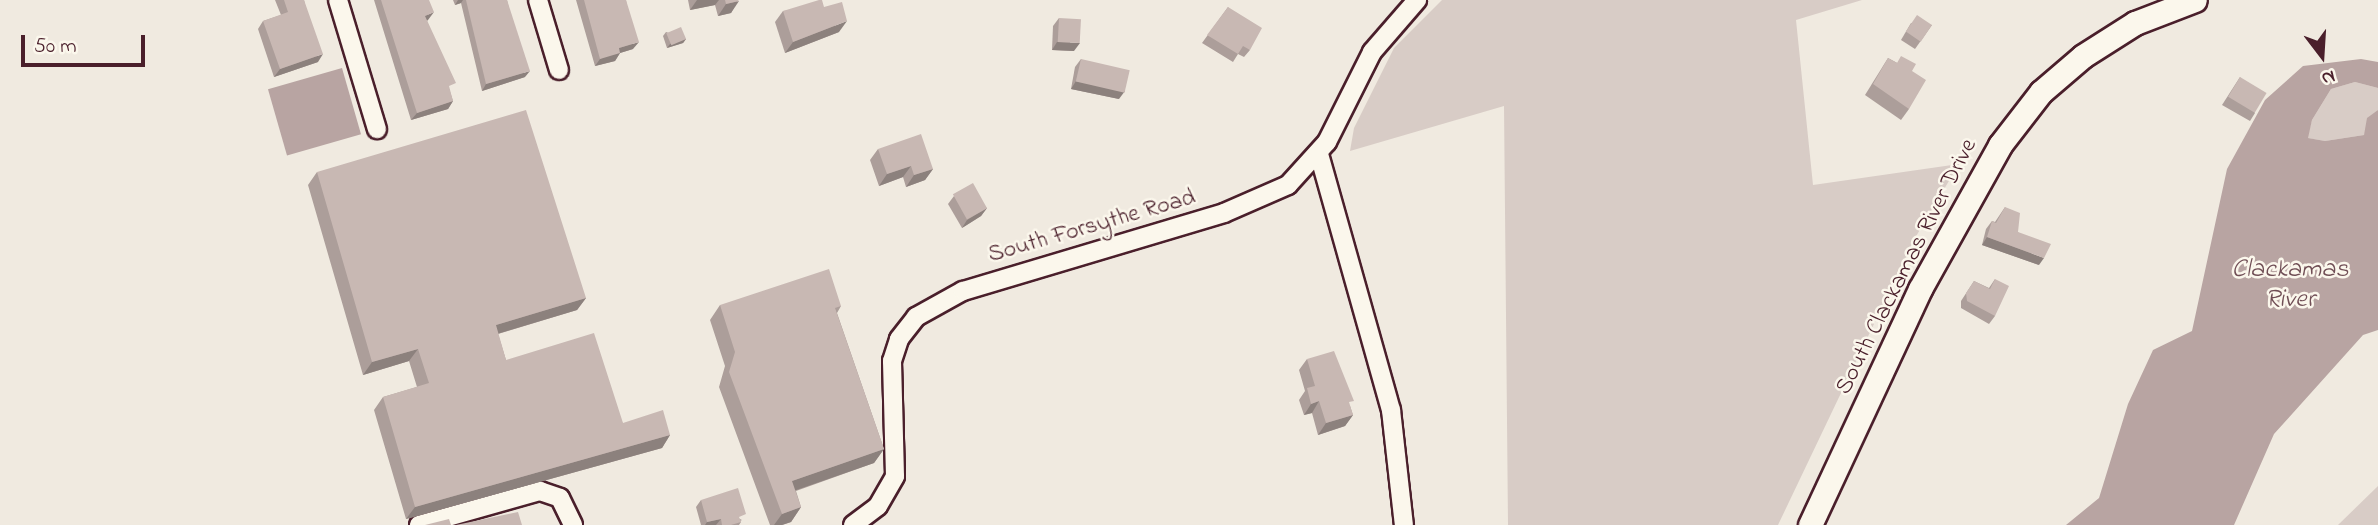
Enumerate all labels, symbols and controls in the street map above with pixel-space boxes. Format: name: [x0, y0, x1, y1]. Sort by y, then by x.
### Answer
scale bar: [24, 21, 149, 65]
north arrow: [2287, 21, 2357, 91]
text: 50 m: [34, 32, 77, 62]
text: N: [2318, 62, 2338, 91]
street label: South Clackamas River Drive: [1830, 134, 1984, 400]
street label: South Forsythe Road: [985, 184, 1199, 270]
water label: Clackamas River: [2231, 255, 2349, 316]

